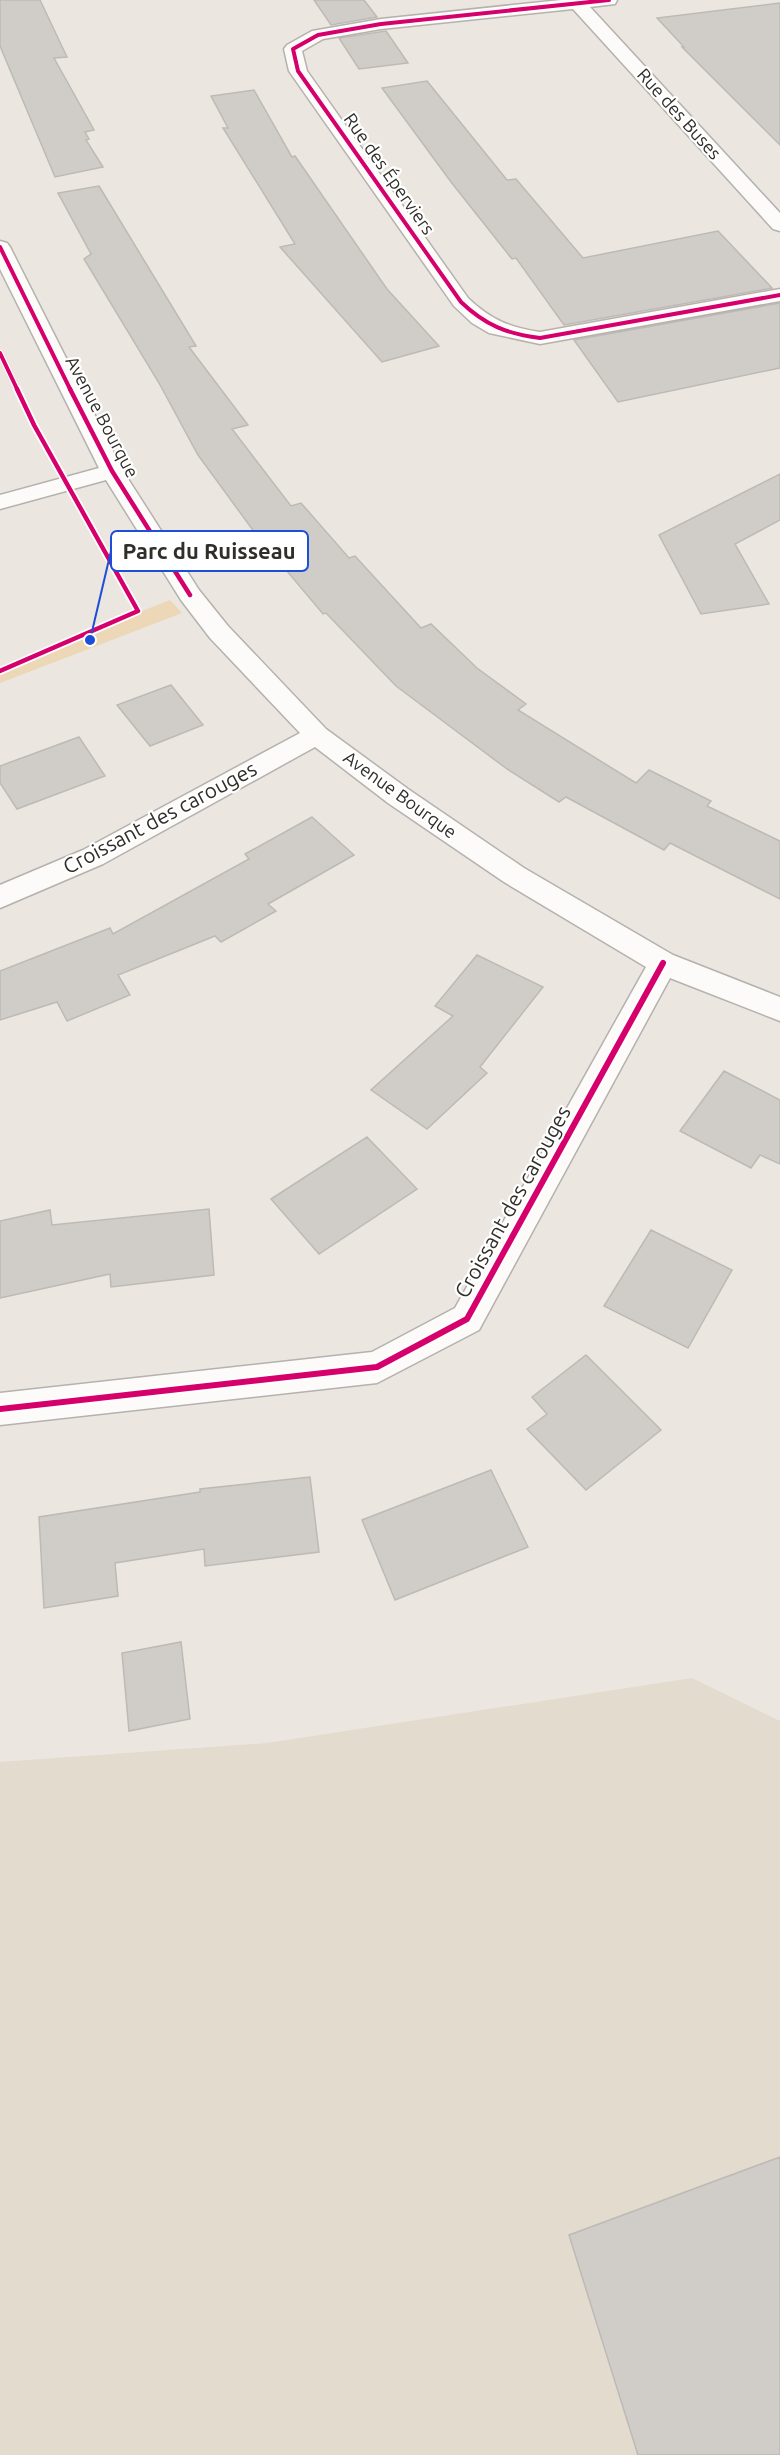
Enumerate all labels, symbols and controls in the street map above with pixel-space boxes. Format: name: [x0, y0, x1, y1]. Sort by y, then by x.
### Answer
street label: Rue des Buses: [634, 64, 726, 163]
street label: Rue des Éperviers: [340, 108, 440, 238]
street label: Avenue Bourque: [62, 352, 143, 481]
callout: Parc du Ruisseau: [111, 531, 308, 571]
text: Parc du Ruisseau: [122, 538, 296, 563]
street label: Avenue Bourque: [340, 747, 461, 842]
street label: Croissant des carouges: [59, 756, 260, 878]
street label: Croissant des carouges: [449, 1101, 575, 1302]

